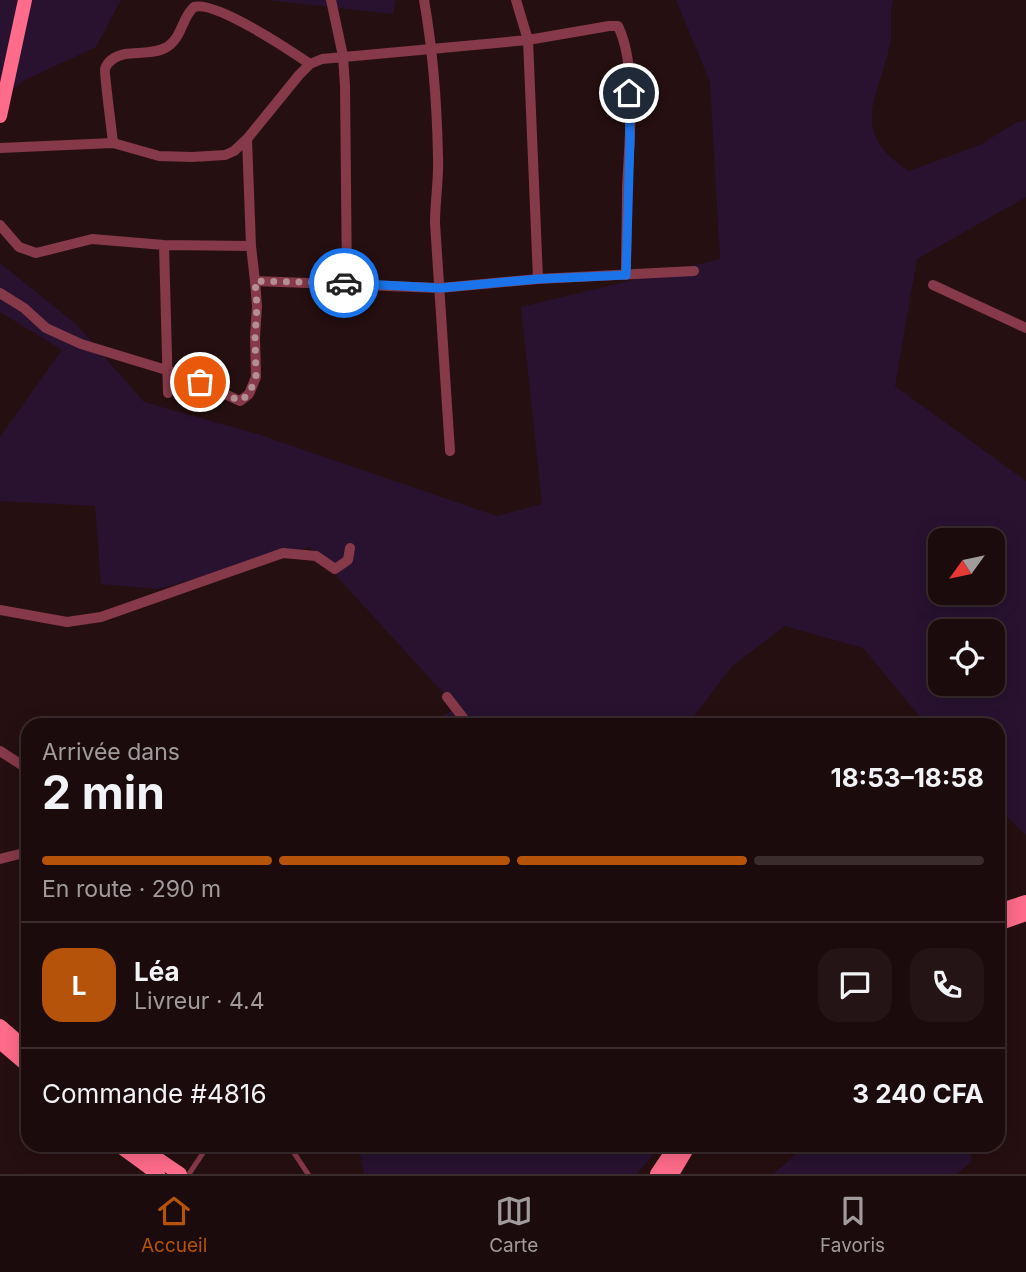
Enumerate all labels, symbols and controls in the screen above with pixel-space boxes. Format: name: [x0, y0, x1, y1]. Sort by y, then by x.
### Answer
pin: [599, 63, 659, 123]
icon: home: [610, 74, 648, 112]
courier: [309, 248, 379, 318]
icon: car: [325, 264, 363, 302]
pin: [170, 352, 230, 412]
icon: bag: [181, 363, 219, 401]
north arrow: [928, 528, 1004, 606]
map controls: [928, 528, 1005, 696]
button: locate: [928, 619, 1005, 696]
text: Arrivée dans: [42, 738, 180, 766]
text: 18:53–18:58: [830, 762, 984, 793]
text: 2 min: [42, 764, 165, 820]
text: En route · 290 m: [42, 875, 221, 903]
button: chat: [818, 948, 892, 1022]
button: phone: [910, 948, 984, 1022]
text: Léa: [134, 956, 180, 987]
text: L: [72, 970, 86, 1001]
text: Livreur · 4.4: [134, 987, 265, 1015]
text: Commande #4816: [42, 1078, 267, 1109]
text: 3 240 CFA: [852, 1078, 984, 1109]
tab: Accueil: [141, 1192, 207, 1257]
tab: Carte: [489, 1192, 538, 1257]
tab: Favoris: [820, 1192, 885, 1257]

